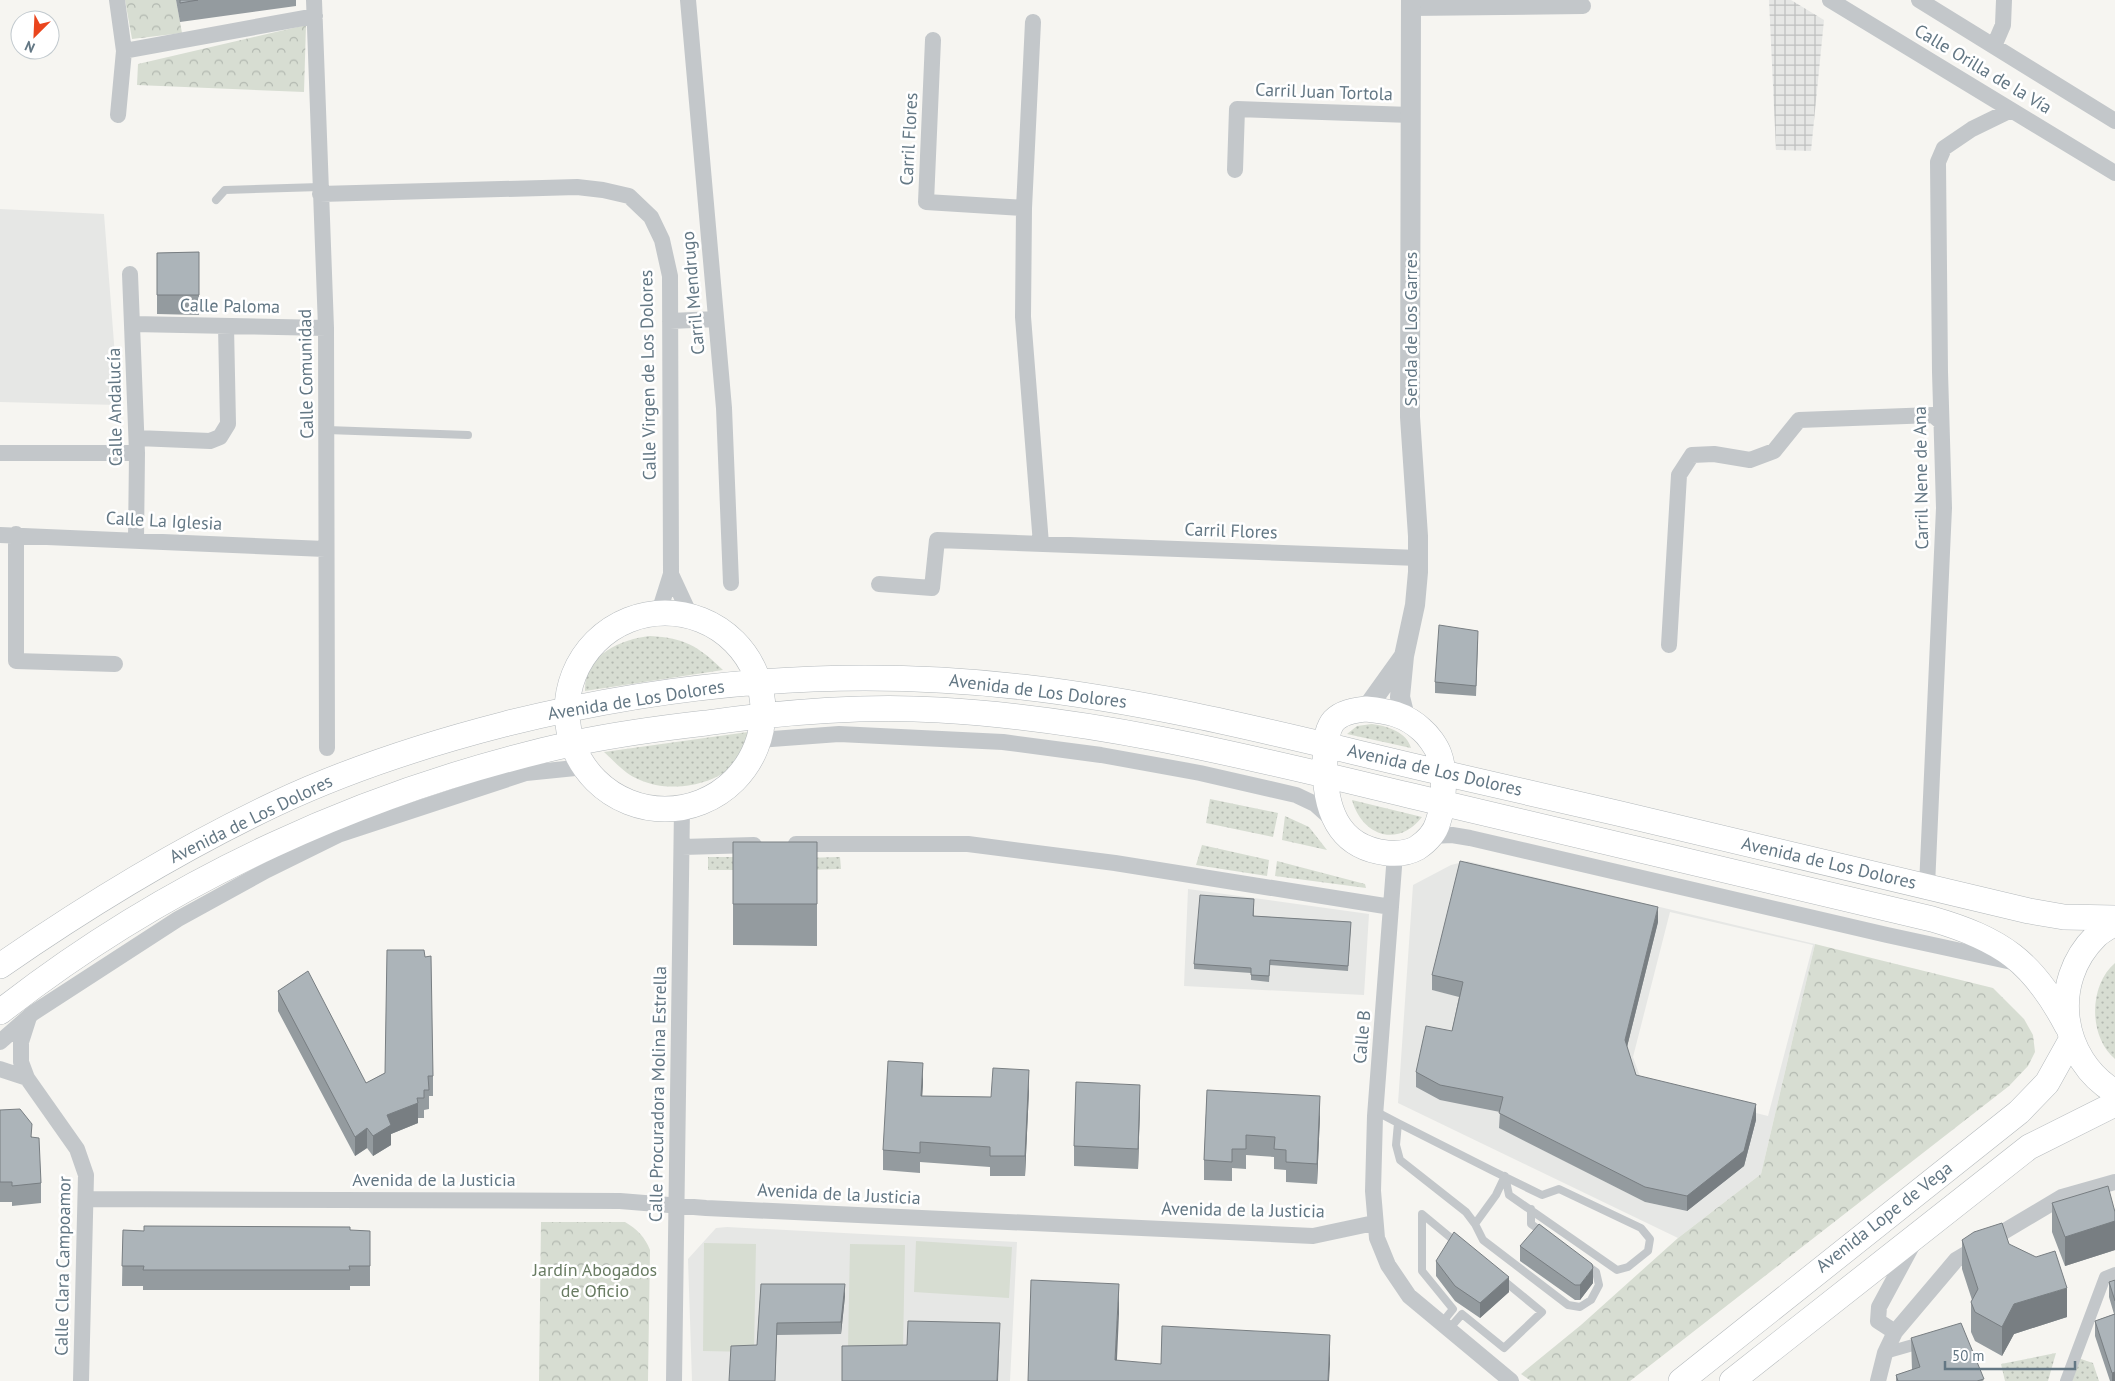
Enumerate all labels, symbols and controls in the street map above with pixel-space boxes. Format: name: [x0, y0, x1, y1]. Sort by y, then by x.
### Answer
north arrow: [10, 10, 60, 60]
street label: Calle Orilla de la Vía: [1910, 19, 2056, 119]
text: N: [22, 37, 38, 57]
street label: Carril Juan Tortola: [1255, 78, 1393, 105]
street label: Carril Flores: [895, 92, 922, 186]
street label: Carril Mendrugo: [676, 230, 709, 356]
street label: Senda de Los Garres: [1399, 252, 1422, 406]
street label: Calle Virgen de Los Dolores: [634, 270, 661, 480]
street label: Calle Paloma: [180, 293, 280, 318]
street label: Calle Comunidad: [293, 309, 318, 439]
street label: Calle Andalucía: [102, 348, 127, 467]
street label: Carril Nene de Ana: [1908, 406, 1933, 550]
street label: Calle La Iglesia: [105, 506, 223, 535]
street label: Carril Flores: [1184, 517, 1278, 544]
street label: Avenida de Los Dolores: [948, 668, 1128, 713]
street label: Avenida de Los Dolores: [546, 674, 726, 725]
street label: Avenida de Los Dolores: [1345, 738, 1525, 801]
street label: Avenida de Los Dolores: [165, 769, 336, 868]
street label: Avenida de Los Dolores: [1739, 831, 1919, 894]
street label: Calle Procuradora Molina Estrella: [644, 966, 671, 1222]
street label: Calle B: [1348, 1009, 1375, 1065]
street label: Avenida Lope de Vega: [1811, 1156, 1957, 1277]
street label: Avenida de la Justicia: [352, 1168, 516, 1191]
street label: Calle Clara Campoamor: [49, 1176, 76, 1356]
street label: Avenida de la Justicia: [757, 1178, 921, 1209]
street label: Avenida de la Justicia: [1161, 1197, 1325, 1222]
park label: Jardín Abogados de Oficio: [532, 1258, 657, 1302]
scale bar: [1945, 1338, 2075, 1370]
text: 50 m: [1952, 1346, 1985, 1365]

